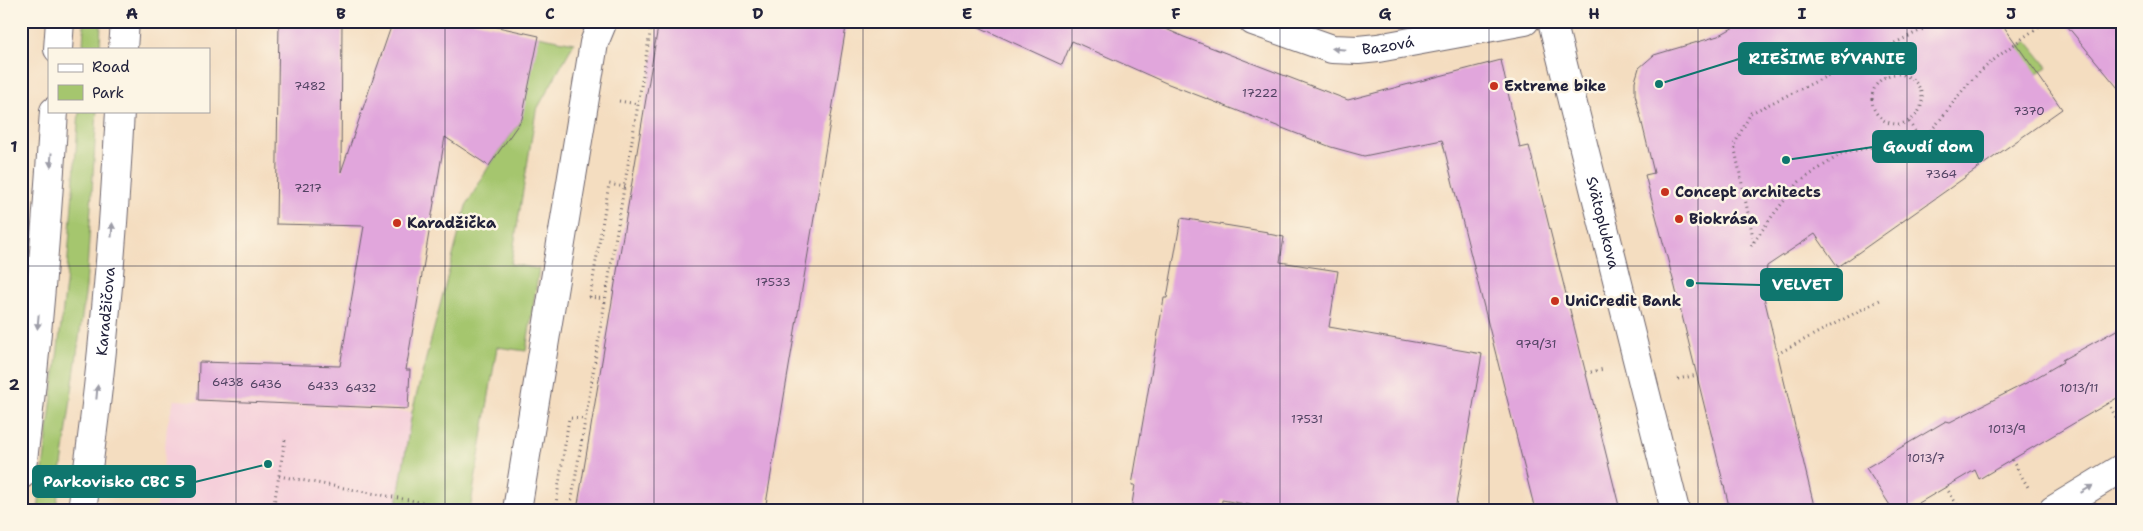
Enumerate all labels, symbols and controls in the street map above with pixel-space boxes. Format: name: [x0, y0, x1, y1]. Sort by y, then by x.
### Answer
text: A: [126, 3, 138, 24]
text: B: [336, 3, 346, 24]
text: C: [545, 3, 555, 24]
text: D: [752, 3, 764, 24]
text: E: [962, 3, 972, 24]
text: F: [1171, 3, 1181, 24]
text: G: [1379, 3, 1392, 24]
text: H: [1588, 3, 1600, 24]
text: I: [1798, 3, 1807, 24]
text: J: [2006, 3, 2016, 24]
street label: Bazová: [1361, 31, 1416, 60]
callout: RIEŠIME BÝVANIE: [1739, 43, 1916, 74]
one-way arrow: [1331, 45, 1347, 53]
legend: [48, 48, 210, 112]
text: RIEŠIME BÝVANIE: [1749, 48, 1905, 69]
text: Road: [92, 57, 130, 77]
place label: Extreme bike: [1504, 76, 1606, 96]
house number: 7482: [294, 78, 326, 94]
marker: Extreme bike: [1488, 80, 1500, 92]
text: Park: [92, 83, 124, 103]
house number: 17222: [1242, 85, 1278, 101]
house number: 7370: [2013, 103, 2045, 119]
callout: Gaudí dom: [1873, 131, 1983, 162]
text: 1: [10, 136, 18, 157]
text: Gaudí dom: [1883, 136, 1974, 157]
one-way arrow: [46, 152, 54, 168]
house number: 7364: [1925, 166, 1957, 182]
street label: Svätoplukova: [1581, 174, 1624, 272]
house number: 7217: [294, 180, 322, 196]
place label: Concept architects: [1675, 182, 1821, 202]
marker: Concept architects: [1659, 186, 1671, 198]
place label: Biokrása: [1689, 209, 1759, 229]
place label: Karadžička: [407, 213, 497, 233]
marker: Biokrása: [1673, 213, 1685, 225]
marker: Karadžička: [391, 217, 403, 229]
one-way arrow: [108, 222, 116, 238]
street label: Karadžičova: [92, 266, 120, 357]
callout: VELVET: [1761, 269, 1842, 300]
house number: 17533: [755, 274, 791, 290]
text: VELVET: [1772, 274, 1832, 295]
place label: UniCredit Bank: [1565, 291, 1682, 311]
marker: UniCredit Bank: [1549, 295, 1561, 307]
one-way arrow: [33, 314, 41, 330]
house number: 979/31: [1516, 336, 1556, 352]
text: 2: [8, 374, 20, 395]
house number: 6438: [212, 374, 244, 390]
house number: 6436: [250, 376, 282, 392]
house number: 6433: [307, 378, 339, 394]
house number: 6432: [345, 380, 377, 396]
house number: 1013/11: [2059, 380, 2099, 396]
one-way arrow: [93, 384, 101, 400]
house number: 17531: [1291, 411, 1323, 427]
house number: 1013/9: [1988, 421, 2026, 437]
house number: 1013/7: [1907, 450, 1945, 466]
callout: Parkovisko CBC 5: [33, 466, 195, 497]
text: Parkovisko CBC 5: [43, 471, 185, 492]
one-way arrow: [2081, 485, 2094, 494]

